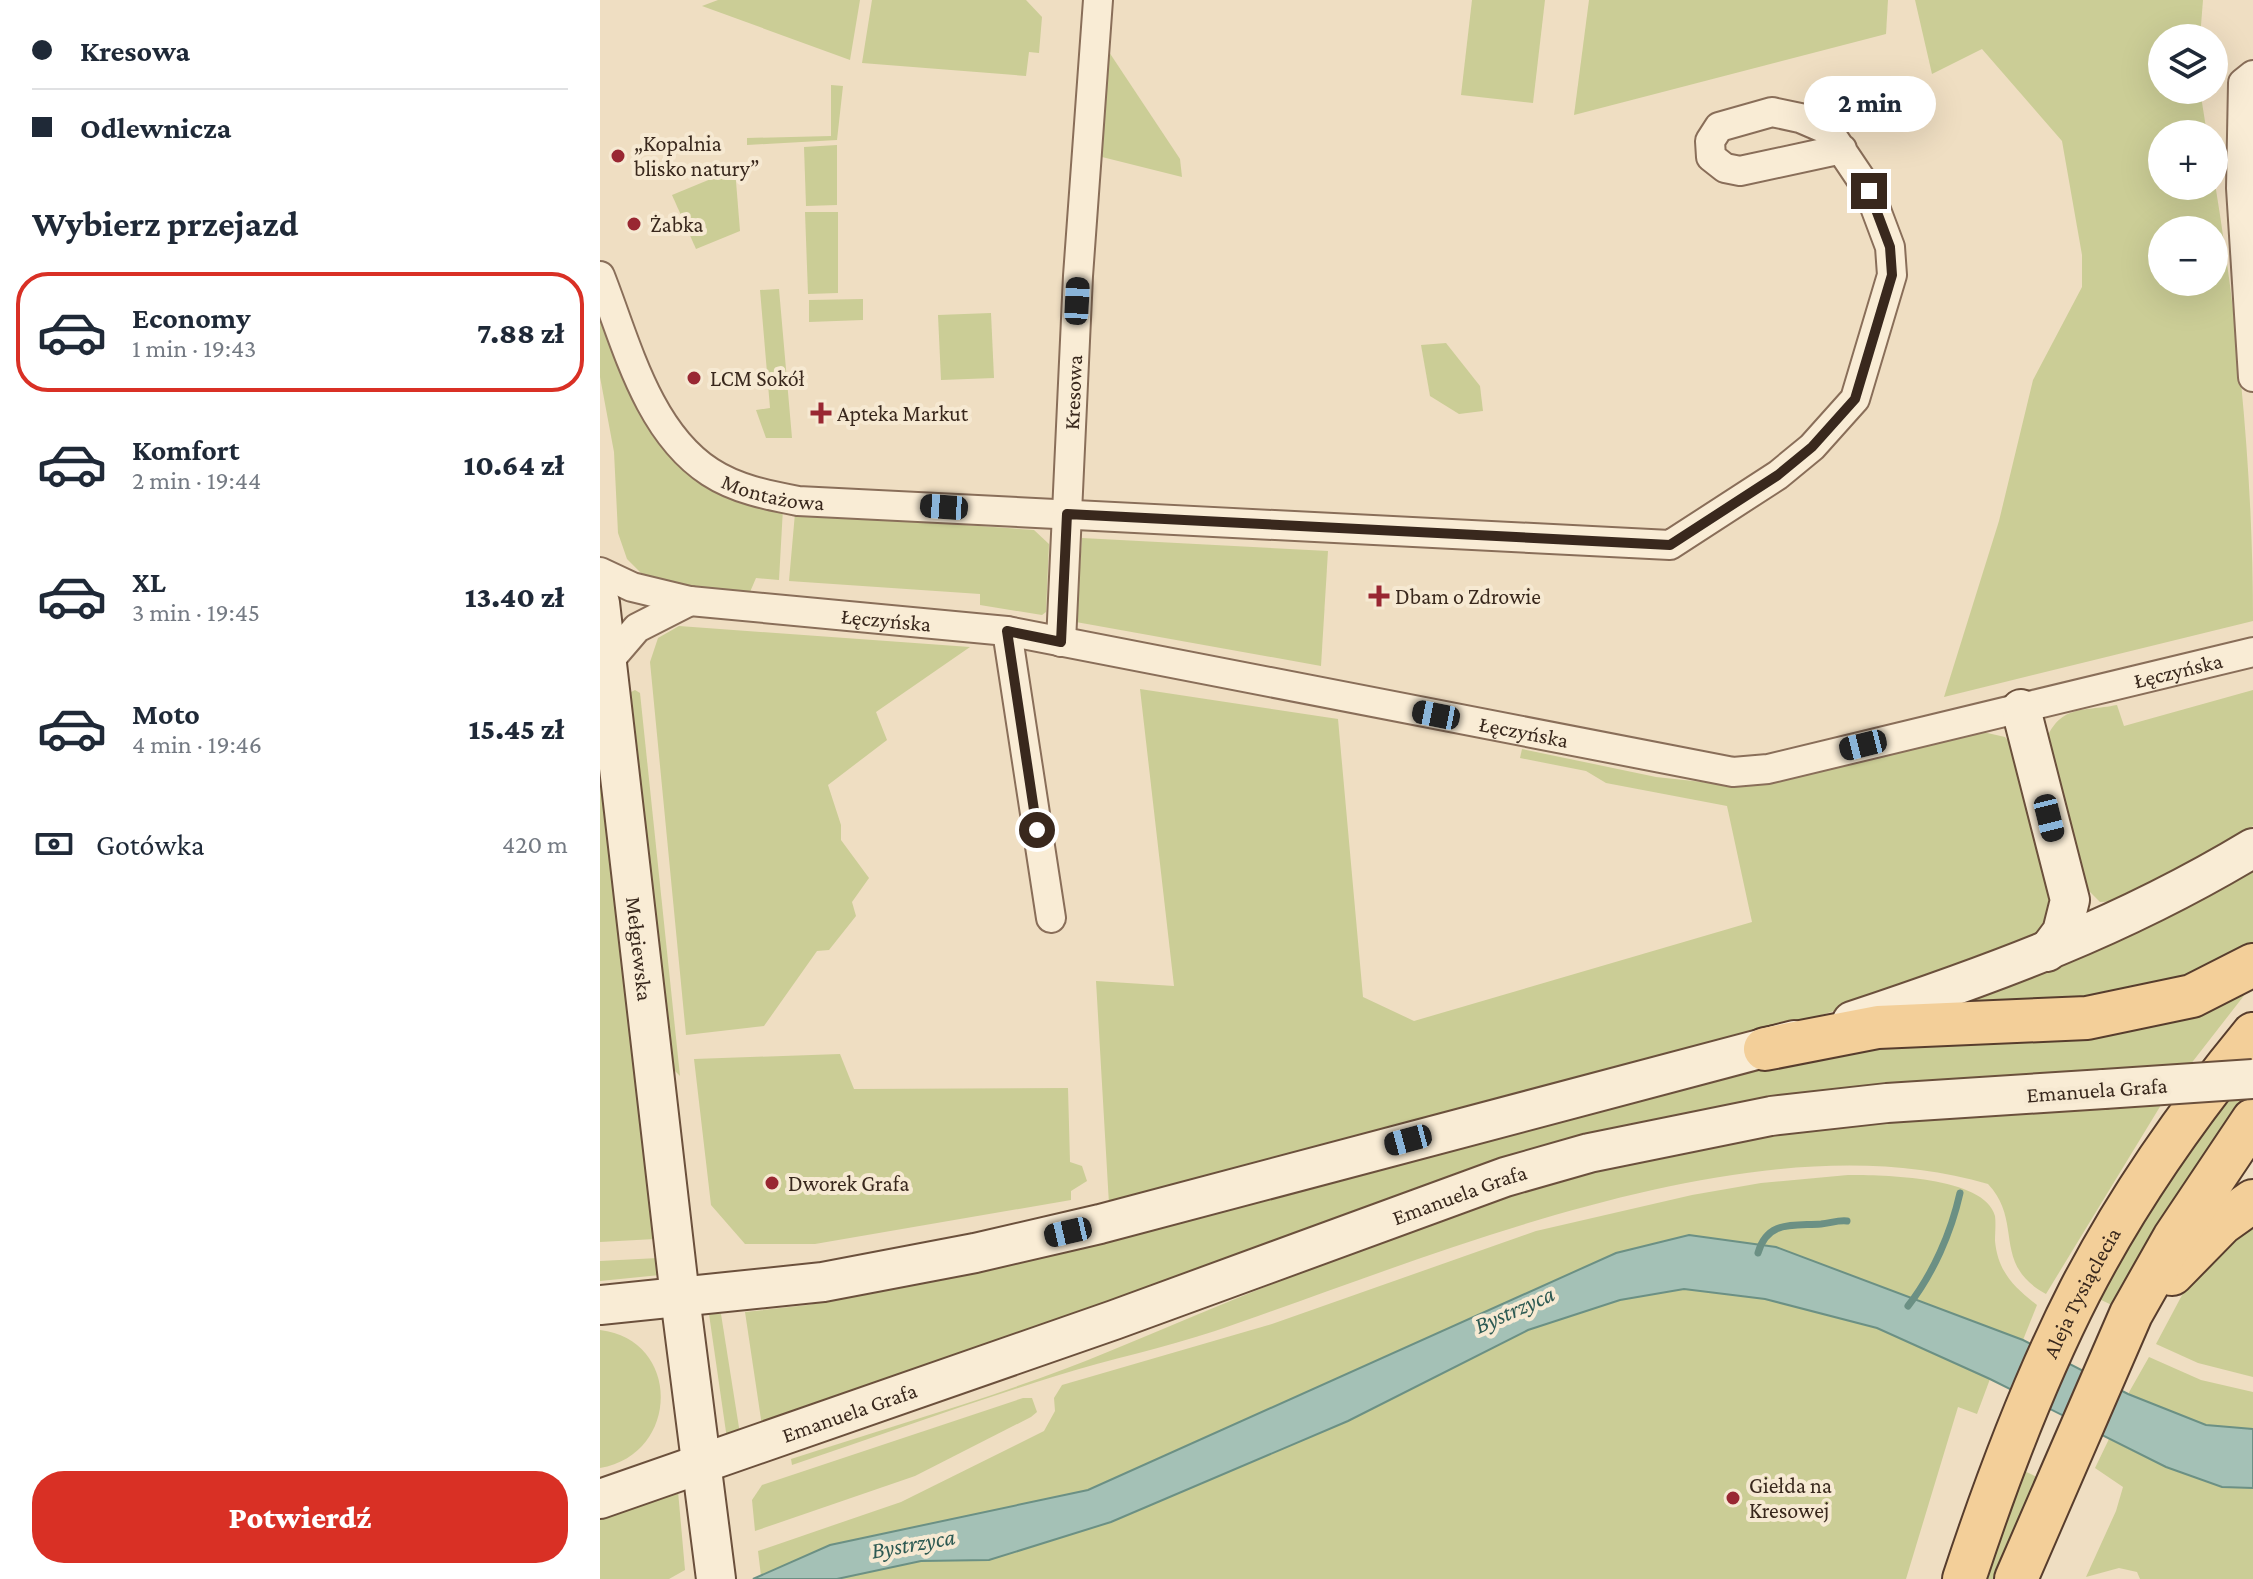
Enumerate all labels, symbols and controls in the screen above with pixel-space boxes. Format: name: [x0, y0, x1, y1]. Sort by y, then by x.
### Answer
map controls: [2148, 24, 2228, 296]
button: layers: [2148, 24, 2228, 104]
text: Kresowa: [80, 34, 190, 67]
callout: 2 min: [1803, 75, 1935, 131]
text: 2 min: [1838, 89, 1902, 118]
text: Odlewnicza: [80, 111, 231, 144]
button: +: [2148, 120, 2228, 200]
place label: „Kopalnia blisko natury”: [634, 131, 759, 181]
marker: „Kopalnia blisko natury”: [609, 147, 627, 165]
route end: [1851, 173, 1887, 209]
text: Wybierz przejazd: [32, 204, 298, 244]
place label: Żabka: [650, 212, 704, 237]
marker: Żabka: [625, 215, 643, 233]
button: −: [2148, 216, 2228, 296]
car: [1064, 276, 1090, 326]
icon: car: [36, 296, 108, 368]
text: Economy: [132, 301, 251, 334]
text: 7.88 zł: [477, 316, 564, 349]
text: 1 min · 19:43: [132, 334, 256, 363]
street label: Kresowa: [1058, 354, 1087, 431]
place label: LCM Sokół: [710, 366, 805, 391]
marker: LCM Sokół: [685, 369, 703, 387]
place label: Apteka Markut: [837, 401, 969, 426]
marker: Apteka Markut: [812, 404, 830, 422]
icon: car: [36, 428, 108, 500]
text: Komfort: [132, 433, 240, 466]
text: 10.64 zł: [463, 448, 564, 481]
text: 2 min · 19:44: [132, 466, 261, 495]
street label: Montażowa: [718, 468, 825, 515]
car: [919, 493, 969, 521]
icon: car: [36, 560, 108, 632]
text: XL: [132, 565, 166, 598]
text: 13.40 zł: [465, 580, 564, 613]
place label: Dbam o Zdrowie: [1395, 584, 1541, 609]
marker: Dbam o Zdrowie: [1370, 587, 1388, 605]
text: 3 min · 19:45: [132, 598, 260, 627]
street label: Łęczyńska: [840, 603, 932, 636]
street label: Łęczyńska: [2131, 647, 2225, 693]
icon: car: [36, 692, 108, 764]
text: Moto: [132, 697, 200, 730]
car: [1410, 699, 1462, 731]
street label: Łęczyńska: [1477, 711, 1571, 752]
text: 15.45 zł: [469, 712, 564, 745]
car: [1837, 728, 1889, 762]
text: 4 min · 19:46: [132, 730, 262, 759]
car: [2032, 792, 2066, 844]
route start: [1019, 812, 1055, 848]
icon: cash: [32, 822, 76, 866]
text: Gotówka: [96, 828, 205, 861]
text: 420 m: [502, 830, 568, 859]
street label: Mełgiewska: [621, 895, 658, 1002]
street label: Emanuela Grafa: [2026, 1073, 2168, 1107]
car: [1382, 1122, 1434, 1158]
street label: Emanuela Grafa: [1389, 1159, 1530, 1230]
place label: Dworek Grafa: [788, 1171, 909, 1196]
marker: Dworek Grafa: [763, 1174, 781, 1192]
car: [1042, 1215, 1094, 1249]
street label: Aleja Tysiąclecia: [2037, 1222, 2125, 1362]
water label: Bystrzyca: [1470, 1279, 1558, 1339]
street label: Emanuela Grafa: [778, 1377, 920, 1447]
button: Potwierdź: [32, 1471, 568, 1563]
place label: Giełda na Kresowej: [1749, 1473, 1832, 1523]
marker: Giełda na Kresowej: [1724, 1489, 1742, 1507]
water label: Bystrzyca: [869, 1522, 957, 1564]

